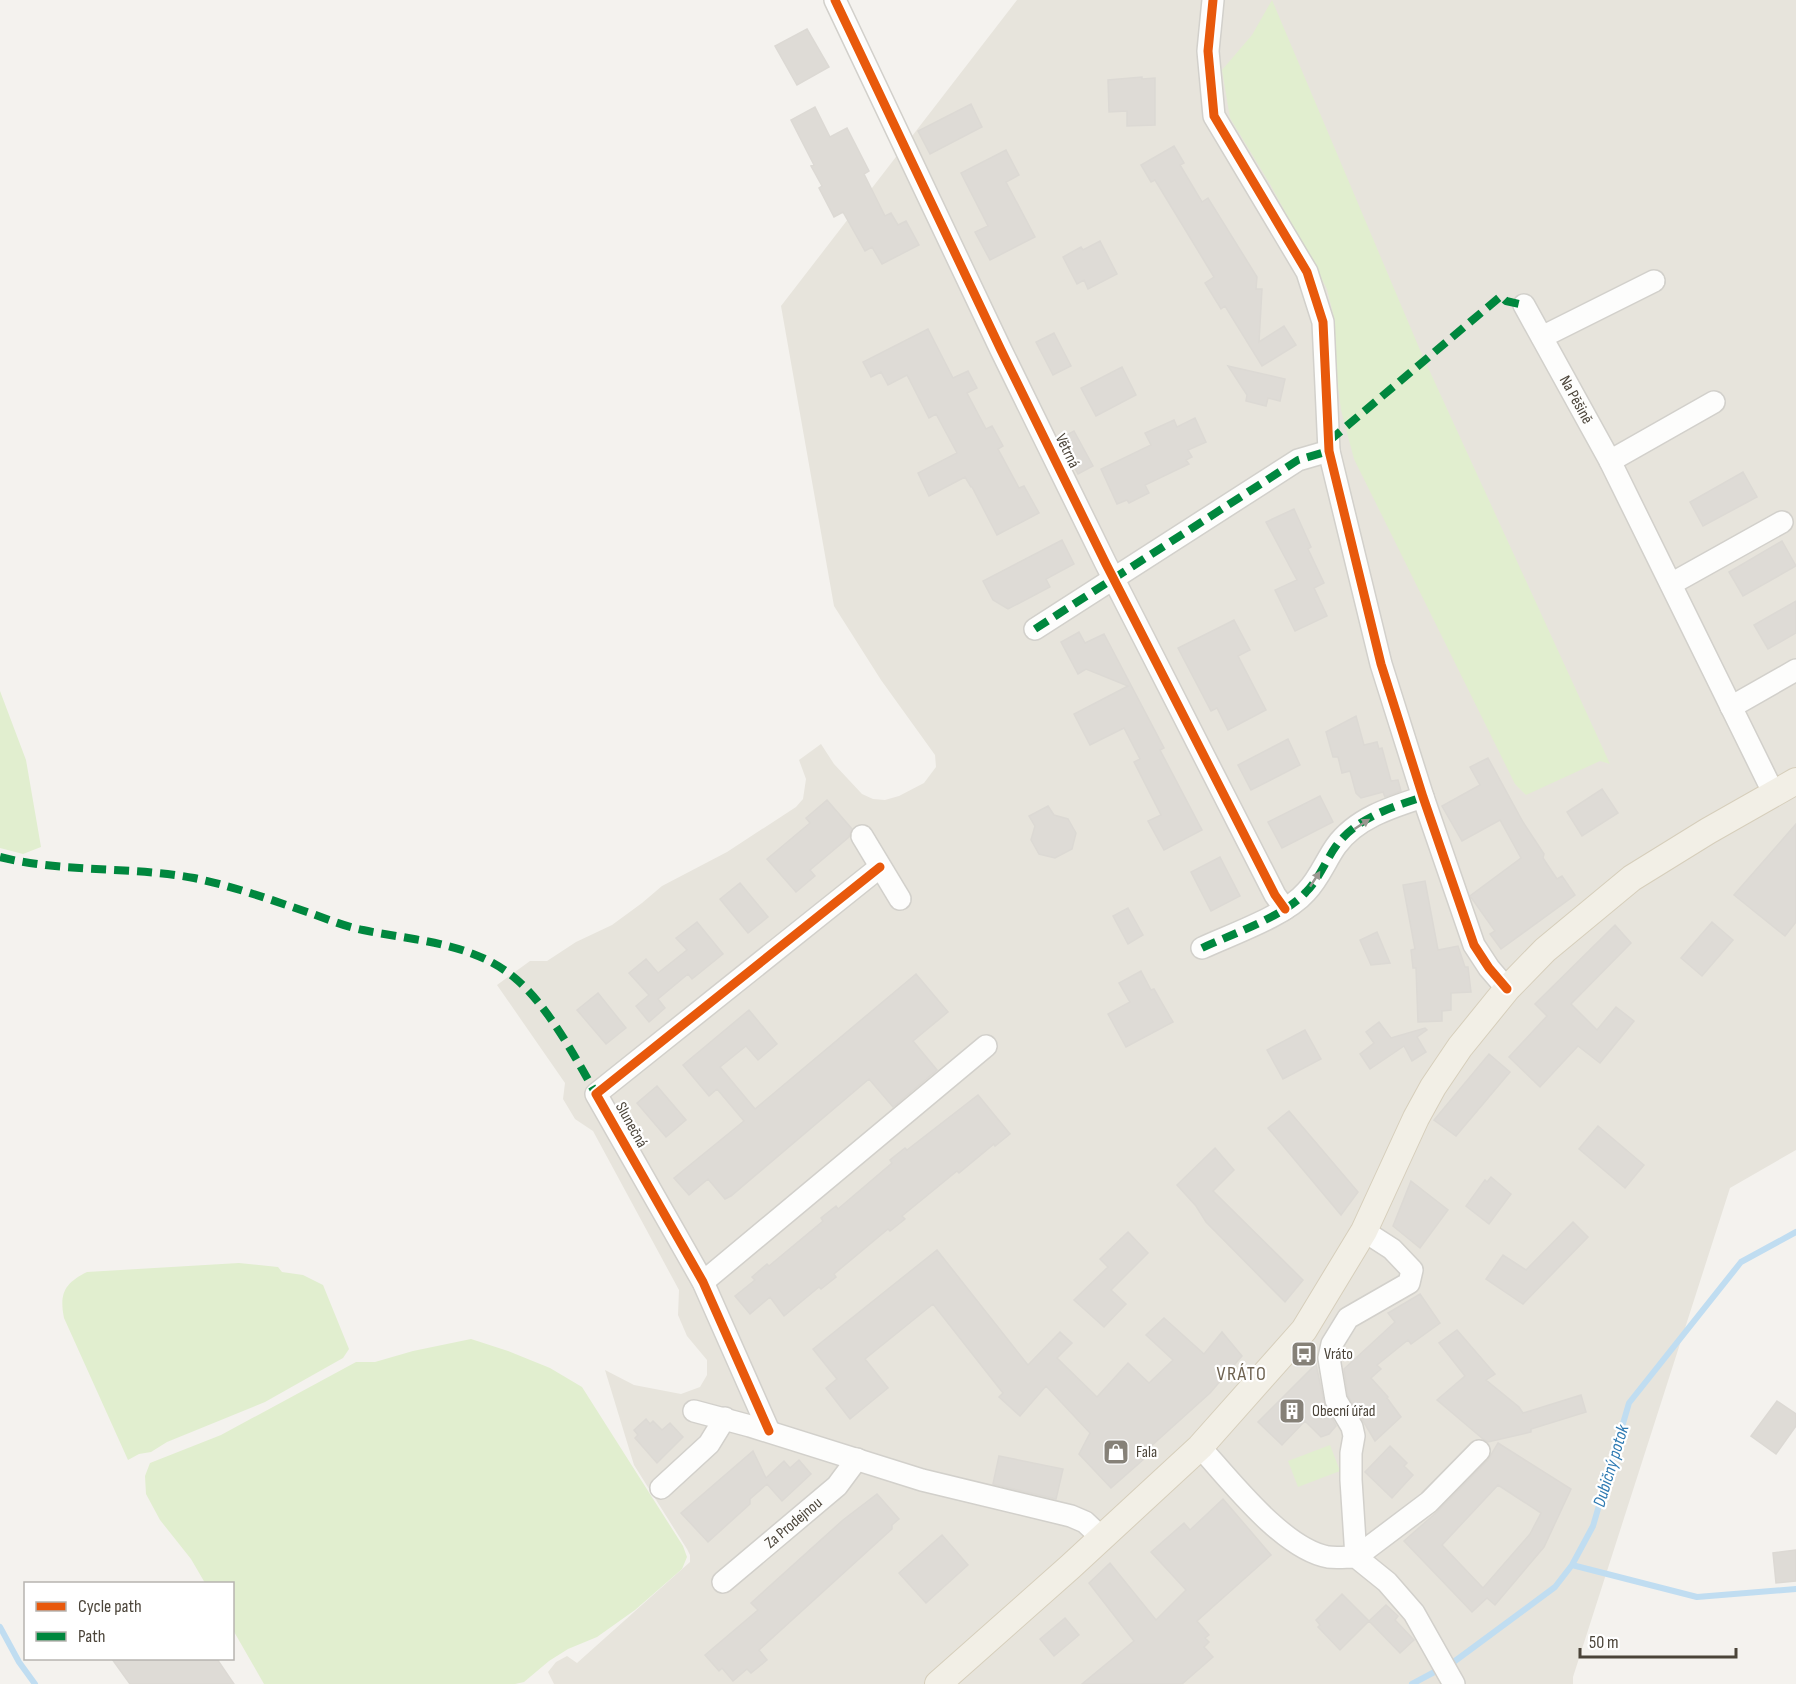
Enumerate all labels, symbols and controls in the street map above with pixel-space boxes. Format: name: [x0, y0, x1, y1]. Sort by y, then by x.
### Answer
street label: Na Pěšině: [1555, 372, 1597, 427]
street label: Větrná: [1051, 431, 1083, 471]
one-way arrow: [1354, 818, 1370, 829]
one-way arrow: [1309, 871, 1320, 887]
street label: Slunečná: [611, 1099, 651, 1151]
bus stop icon: Vráto: [1289, 1339, 1319, 1369]
place label: Vráto: [1324, 1345, 1353, 1364]
district label: VRÁTO: [1217, 1362, 1267, 1386]
building icon: Obecní úřad: [1277, 1396, 1307, 1426]
place label: Obecní úřad: [1312, 1402, 1375, 1421]
water label: Dubičný potok: [1589, 1421, 1634, 1510]
shop icon: Fala: [1101, 1437, 1131, 1467]
place label: Fala: [1136, 1443, 1157, 1462]
street label: Za Prodejnou: [761, 1493, 826, 1552]
legend: [24, 1582, 234, 1660]
text: Cycle path: [78, 1596, 142, 1617]
scale bar: [1580, 1621, 1736, 1659]
text: Path: [78, 1626, 106, 1647]
text: 50 m: [1589, 1632, 1619, 1653]

